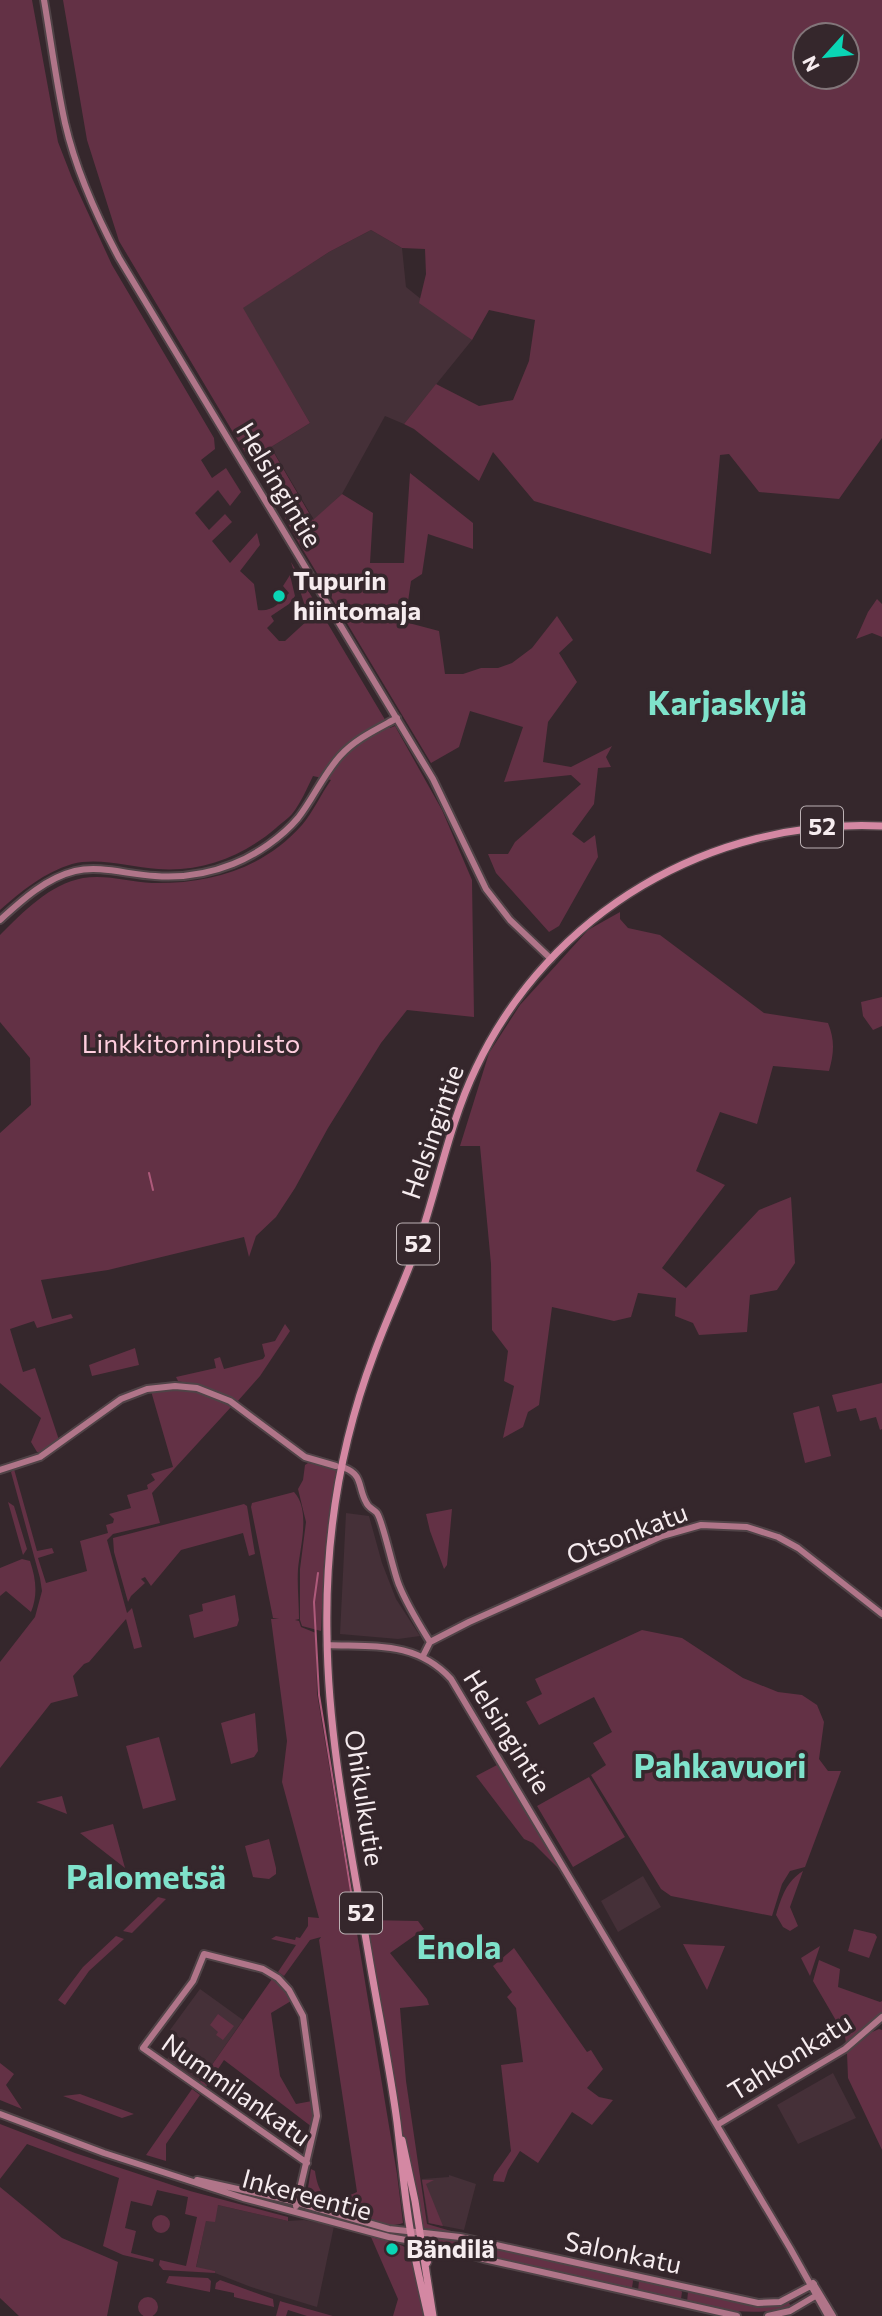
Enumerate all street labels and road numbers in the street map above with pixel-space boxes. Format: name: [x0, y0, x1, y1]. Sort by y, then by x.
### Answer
street label: Helsingintie: [231, 416, 330, 552]
road number: 52: [801, 806, 843, 848]
street label: Helsingintie: [394, 1060, 469, 1203]
road number: 52: [397, 1224, 439, 1264]
street label: Otsonkatu: [562, 1495, 691, 1570]
street label: Helsingintie: [458, 1664, 558, 1799]
street label: Ohikulkutie: [339, 1727, 392, 1868]
road number: 52: [340, 1892, 382, 1934]
street label: Tahkonkatu: [722, 2006, 857, 2106]
street label: Nummilankatu: [157, 2026, 317, 2151]
street label: Inkereentie: [239, 2161, 375, 2226]
street label: Salonkatu: [562, 2224, 685, 2279]

